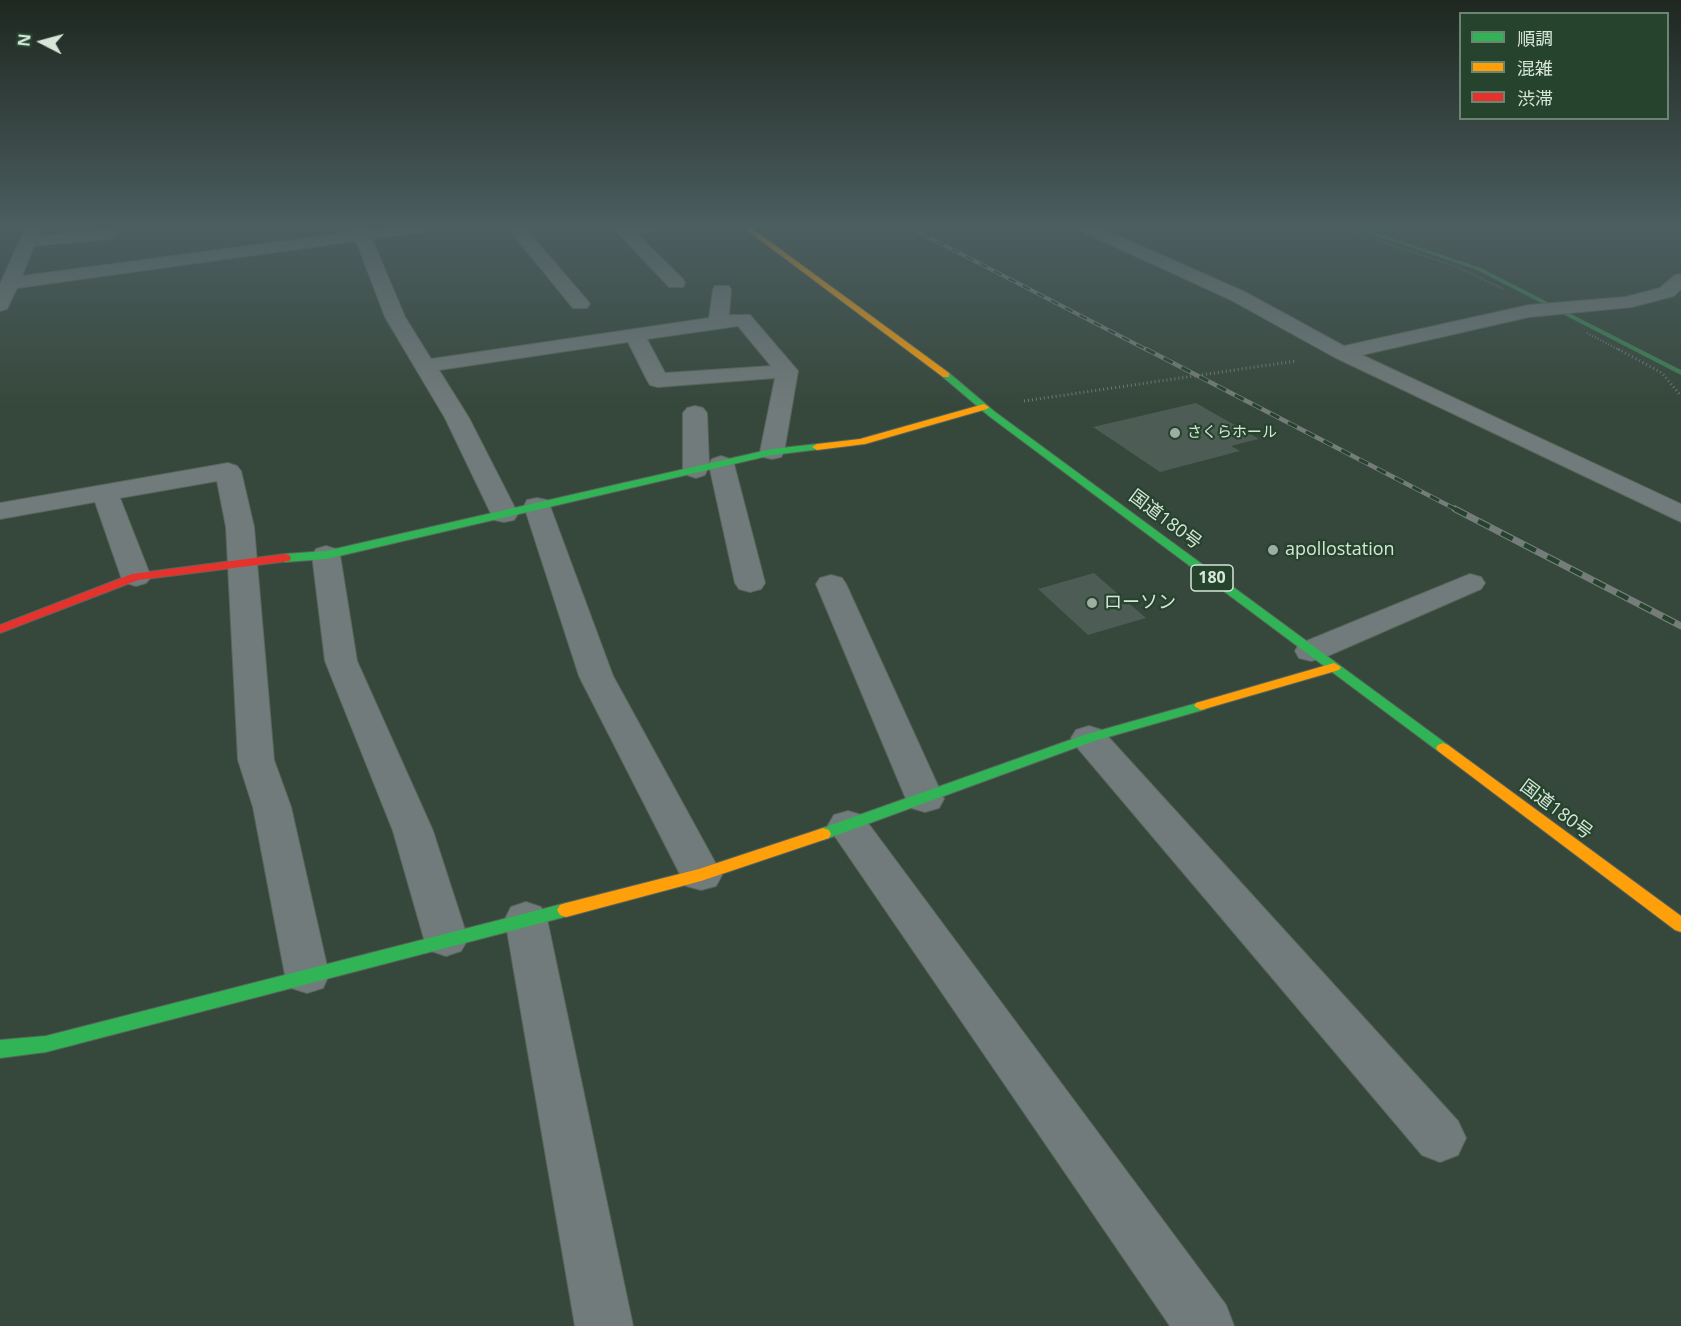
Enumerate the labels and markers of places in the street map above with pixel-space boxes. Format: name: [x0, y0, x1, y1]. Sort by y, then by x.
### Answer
place label: さくらホール: [1187, 424, 1277, 442]
marker: さくらホール: [1168, 426, 1182, 440]
place label: apollostation: [1285, 539, 1395, 561]
marker: apollostation: [1266, 543, 1280, 557]
place label: ローソン: [1104, 592, 1176, 614]
marker: ローソン: [1085, 596, 1099, 610]

